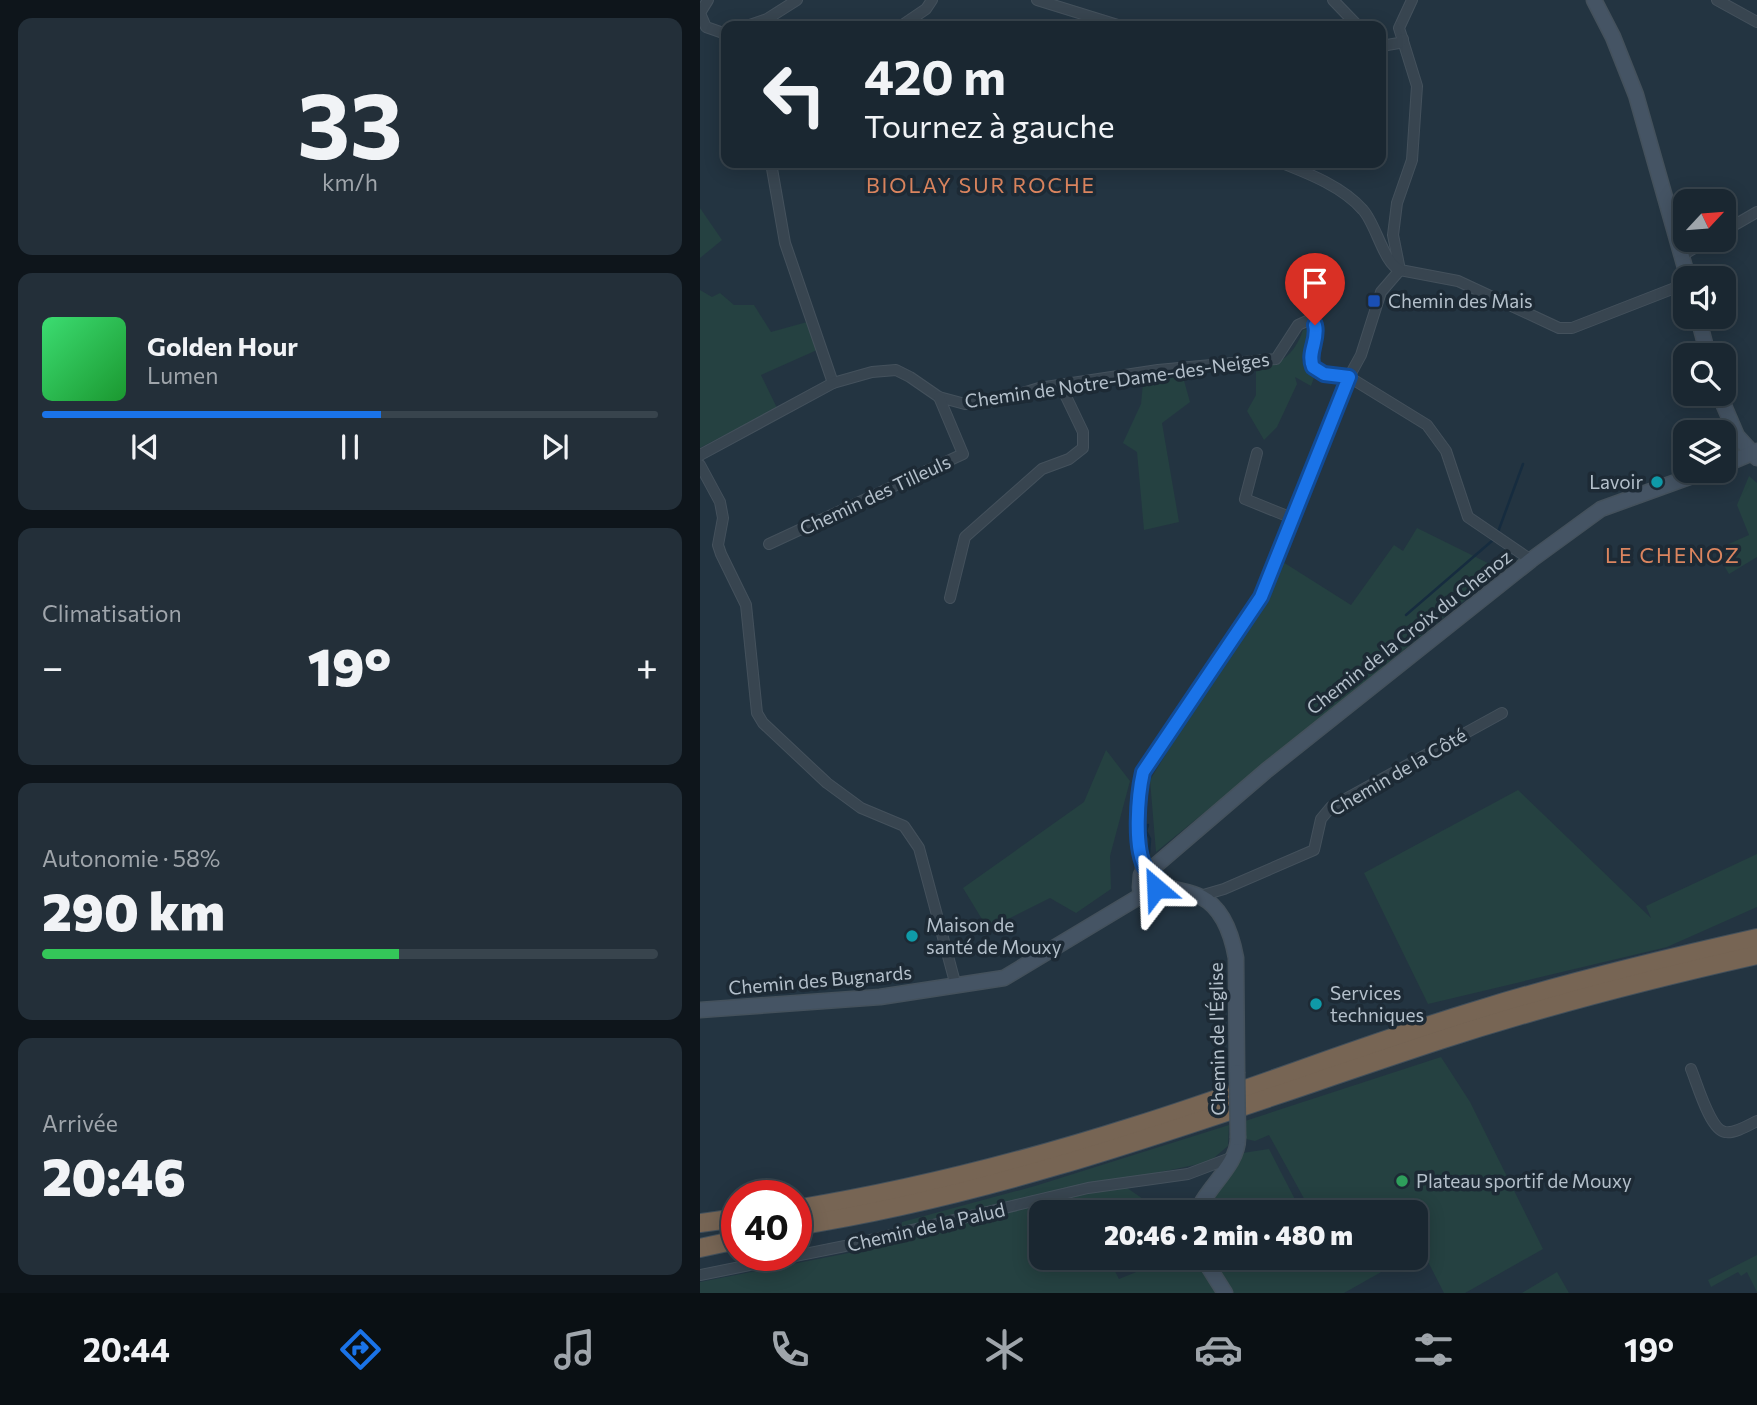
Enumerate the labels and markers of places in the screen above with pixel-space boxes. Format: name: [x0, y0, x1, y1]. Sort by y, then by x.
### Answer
pin: [1285, 253, 1345, 325]
place label: Chemin des Mais: [1388, 289, 1533, 312]
marker: Chemin des Mais: [1366, 293, 1382, 309]
place label: Lavoir: [1589, 470, 1643, 493]
marker: Lavoir: [1649, 474, 1665, 490]
place label: Maison de santé de Mouxy: [926, 913, 1062, 958]
marker: Maison de santé de Mouxy: [904, 928, 920, 944]
place label: Services techniques: [1330, 981, 1424, 1026]
marker: Services techniques: [1308, 996, 1324, 1012]
place label: Plateau sportif de Mouxy: [1416, 1169, 1632, 1192]
marker: Plateau sportif de Mouxy: [1394, 1173, 1410, 1189]

